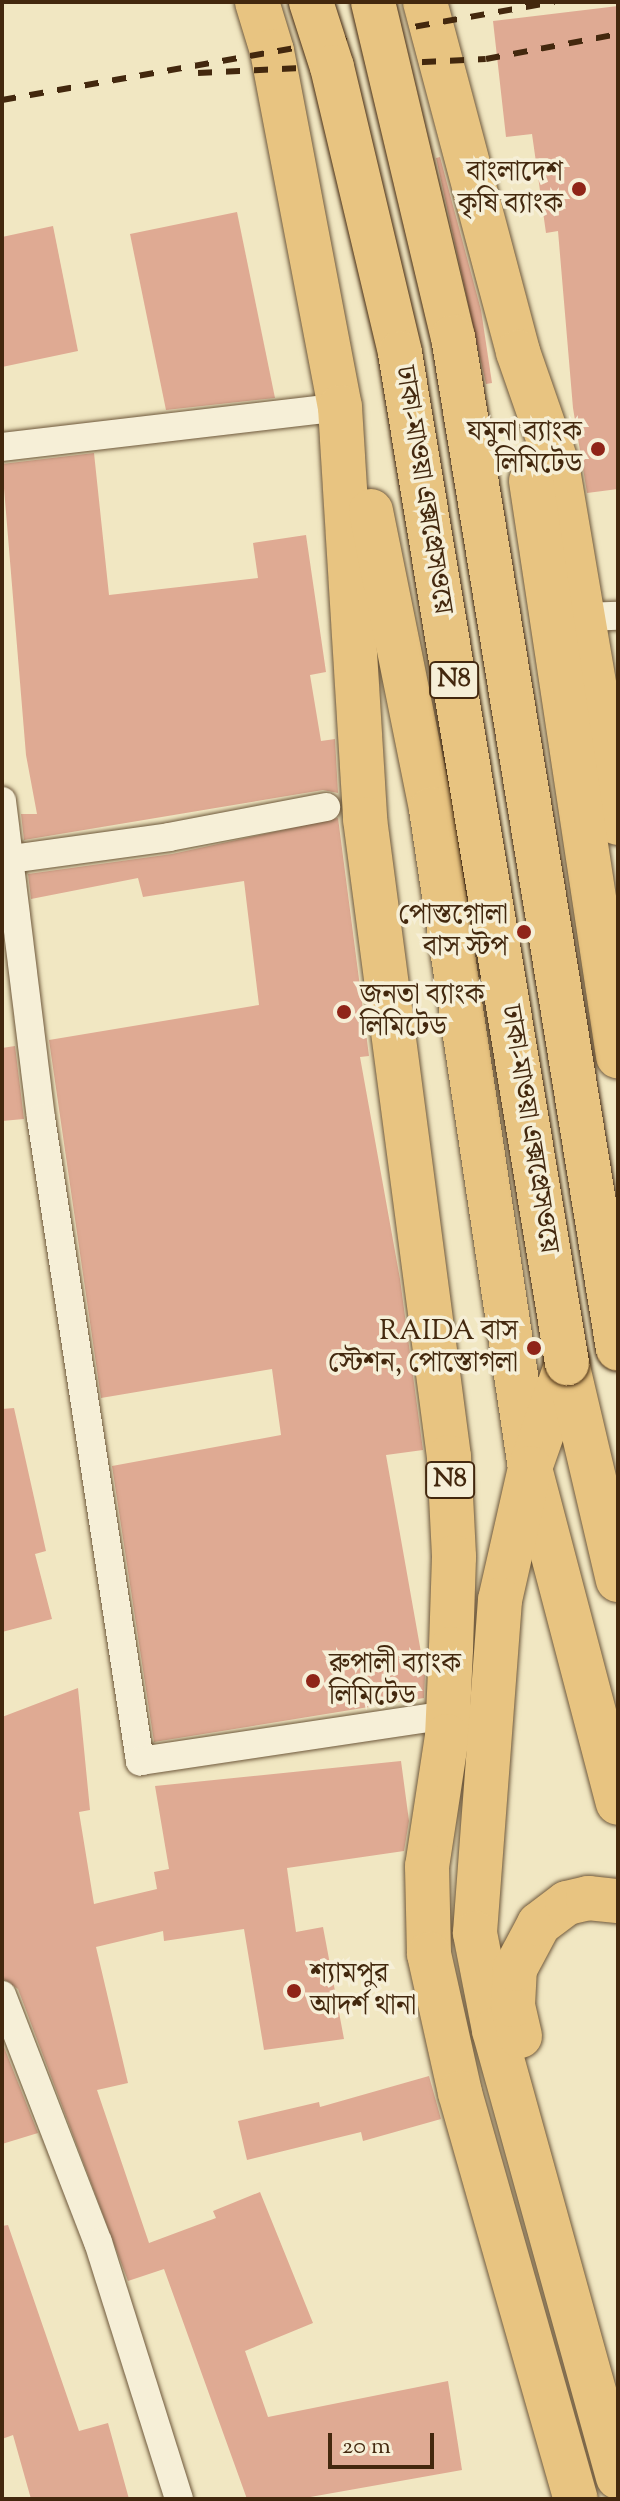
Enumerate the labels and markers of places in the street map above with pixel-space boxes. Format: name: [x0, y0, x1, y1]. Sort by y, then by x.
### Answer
place label: বাংলাদেশ কৃষি ব্যাংক: [458, 156, 563, 222]
marker: বাংলাদেশ কৃষি ব্যাংক: [570, 180, 588, 198]
place label: যমুনা ব্যাংক লিমিটেড: [467, 416, 582, 482]
marker: যমুনা ব্যাংক লিমিটেড: [589, 440, 607, 458]
place label: পোস্তগোলা বাস স্টপ: [398, 899, 508, 965]
marker: পোস্তগোলা বাস স্টপ: [515, 923, 533, 941]
place label: জনতা ব্যাংক লিমিটেড: [360, 979, 484, 1045]
marker: জনতা ব্যাংক লিমিটেড: [335, 1003, 353, 1021]
place label: RAIDA বাস স্টেশন, পোস্তোগলা: [328, 1315, 518, 1381]
marker: RAIDA বাস স্টেশন, পোস্তোগলা: [525, 1339, 543, 1357]
place label: রুপালী ব্যাংক লিমিটেড: [329, 1648, 461, 1714]
marker: রুপালী ব্যাংক লিমিটেড: [304, 1672, 322, 1690]
place label: শ্যামপুর আদর্শ থানা: [310, 1958, 416, 2024]
marker: শ্যামপুর আদর্শ থানা: [285, 1982, 303, 2000]

